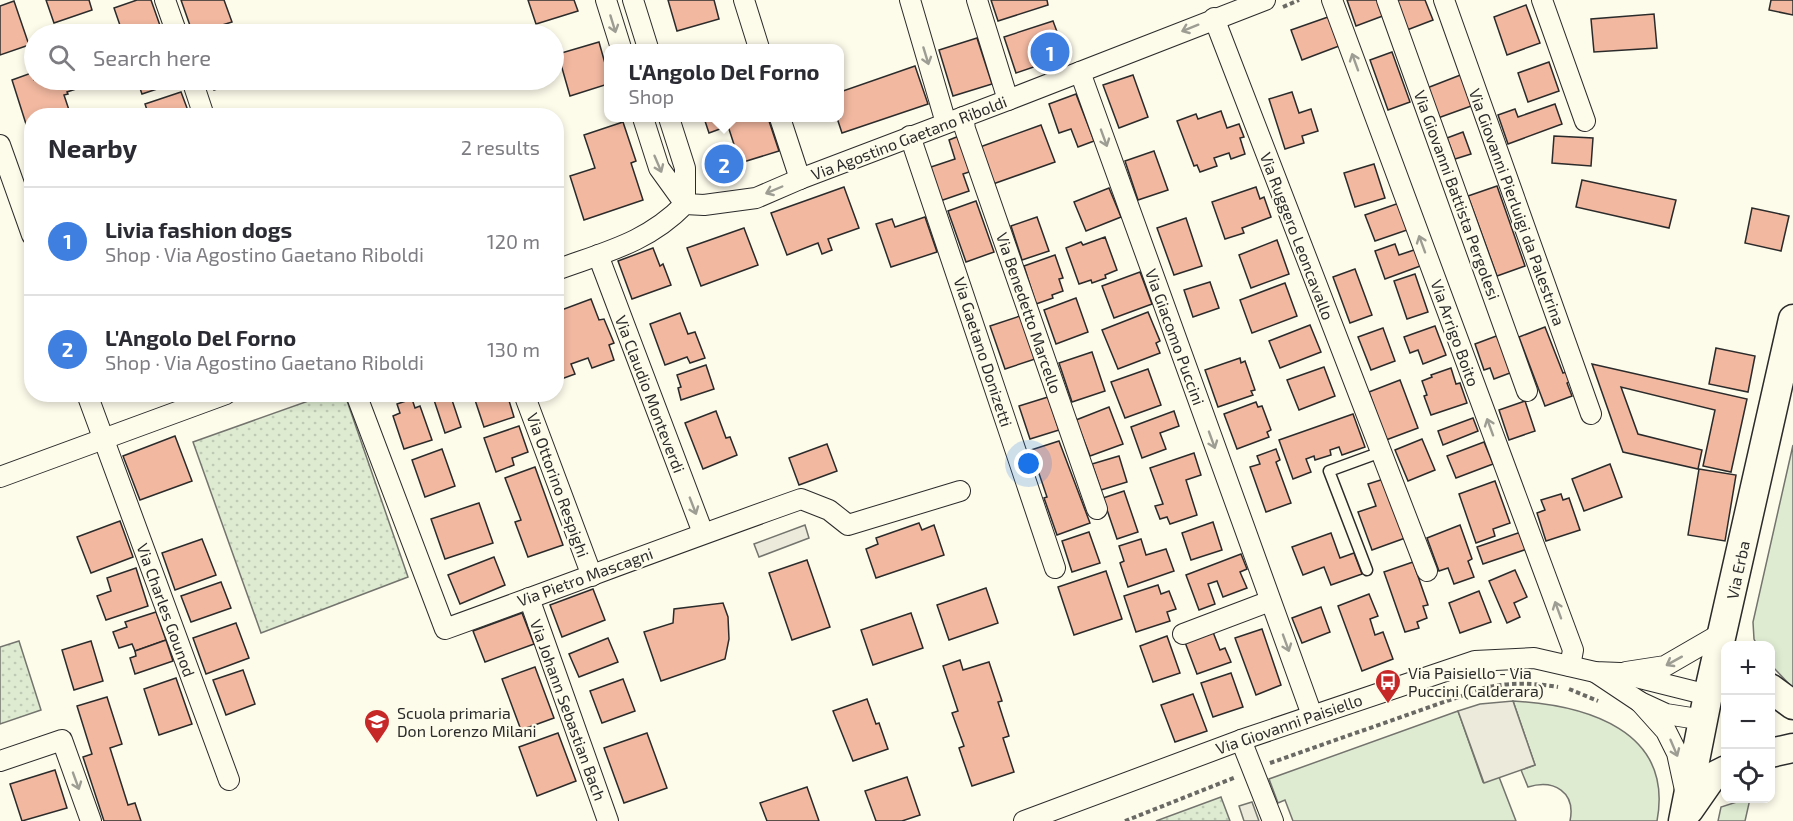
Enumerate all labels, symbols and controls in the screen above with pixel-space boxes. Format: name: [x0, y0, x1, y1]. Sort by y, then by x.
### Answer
one-way arrow: [608, 14, 619, 33]
one-way arrow: [1182, 23, 1200, 34]
search box: [24, 24, 564, 90]
pin: 1: [1030, 29, 1070, 74]
icon: search: [45, 41, 78, 74]
text: Search here: [93, 44, 211, 70]
popup: [604, 44, 844, 122]
one-way arrow: [921, 46, 932, 65]
one-way arrow: [1348, 53, 1359, 71]
text: L'Angolo Del Forno: [628, 58, 820, 84]
text: Shop: [628, 84, 674, 108]
street label: Via Giovanni Pierluigi da Palestrina: [1466, 86, 1569, 328]
street label: Via Giovanni Battista Pergolesi: [1411, 88, 1504, 302]
street label: Via Agostino Gaetano Riboldi: [808, 91, 1009, 184]
one-way arrow: [1099, 128, 1110, 146]
text: Nearby: [48, 132, 137, 163]
text: 2 results: [461, 135, 540, 159]
pin: 2: [704, 142, 744, 186]
street label: Via Ruggero Leoncavallo: [1257, 149, 1338, 322]
one-way arrow: [653, 154, 664, 172]
one-way arrow: [765, 185, 784, 196]
text: Livia fashion dogs: [105, 216, 292, 242]
text: 1: [63, 229, 72, 253]
text: 120 m: [487, 229, 540, 253]
street label: Via Benedetto Marcello: [993, 230, 1066, 396]
one-way arrow: [1416, 236, 1427, 254]
text: Shop · Via Agostino Gaetano Riboldi: [105, 242, 424, 266]
street label: Via Giacomo Puccini: [1142, 266, 1209, 408]
street label: Via Gaetano Donizetti: [950, 275, 1017, 429]
street label: Via Arrigo Boito: [1427, 277, 1484, 389]
street label: Via Claudio Monteverdi: [612, 312, 689, 475]
text: L'Angolo Del Forno: [105, 324, 296, 350]
text: 2: [62, 337, 73, 361]
text: 130 m: [487, 337, 540, 361]
text: Shop · Via Agostino Gaetano Riboldi: [105, 350, 424, 374]
street label: Via Ottorino Respighi: [523, 410, 593, 560]
one-way arrow: [1484, 418, 1495, 437]
one-way arrow: [1208, 430, 1219, 449]
your location: [1014, 449, 1043, 478]
one-way arrow: [688, 497, 699, 515]
street label: Via Erba: [1722, 539, 1753, 601]
street label: Via Charles Gounod: [134, 541, 199, 679]
street label: Via Pietro Mascagni: [514, 543, 655, 610]
one-way arrow: [1552, 601, 1563, 620]
street label: Via Johann Sebastian Bach: [527, 617, 610, 803]
one-way arrow: [1281, 633, 1292, 652]
map controls: [1721, 641, 1775, 803]
button: +: [1721, 641, 1775, 695]
one-way arrow: [1666, 655, 1683, 667]
place label: Via Paisiello - Via Puccini (Calderara): [1408, 663, 1544, 700]
bus stop icon: Via Paisiello - Via Puccini (Calderara): [1373, 667, 1403, 705]
street label: Via Giovanni Paisiello: [1213, 690, 1365, 758]
button: −: [1721, 695, 1775, 749]
place label: Scuola primaria Don Lorenzo Milani: [397, 703, 537, 740]
school or university icon: Scuola primaria Don Lorenzo Milani: [362, 707, 392, 745]
one-way arrow: [1669, 739, 1680, 757]
button: locate: [1721, 749, 1775, 803]
one-way arrow: [72, 771, 83, 790]

